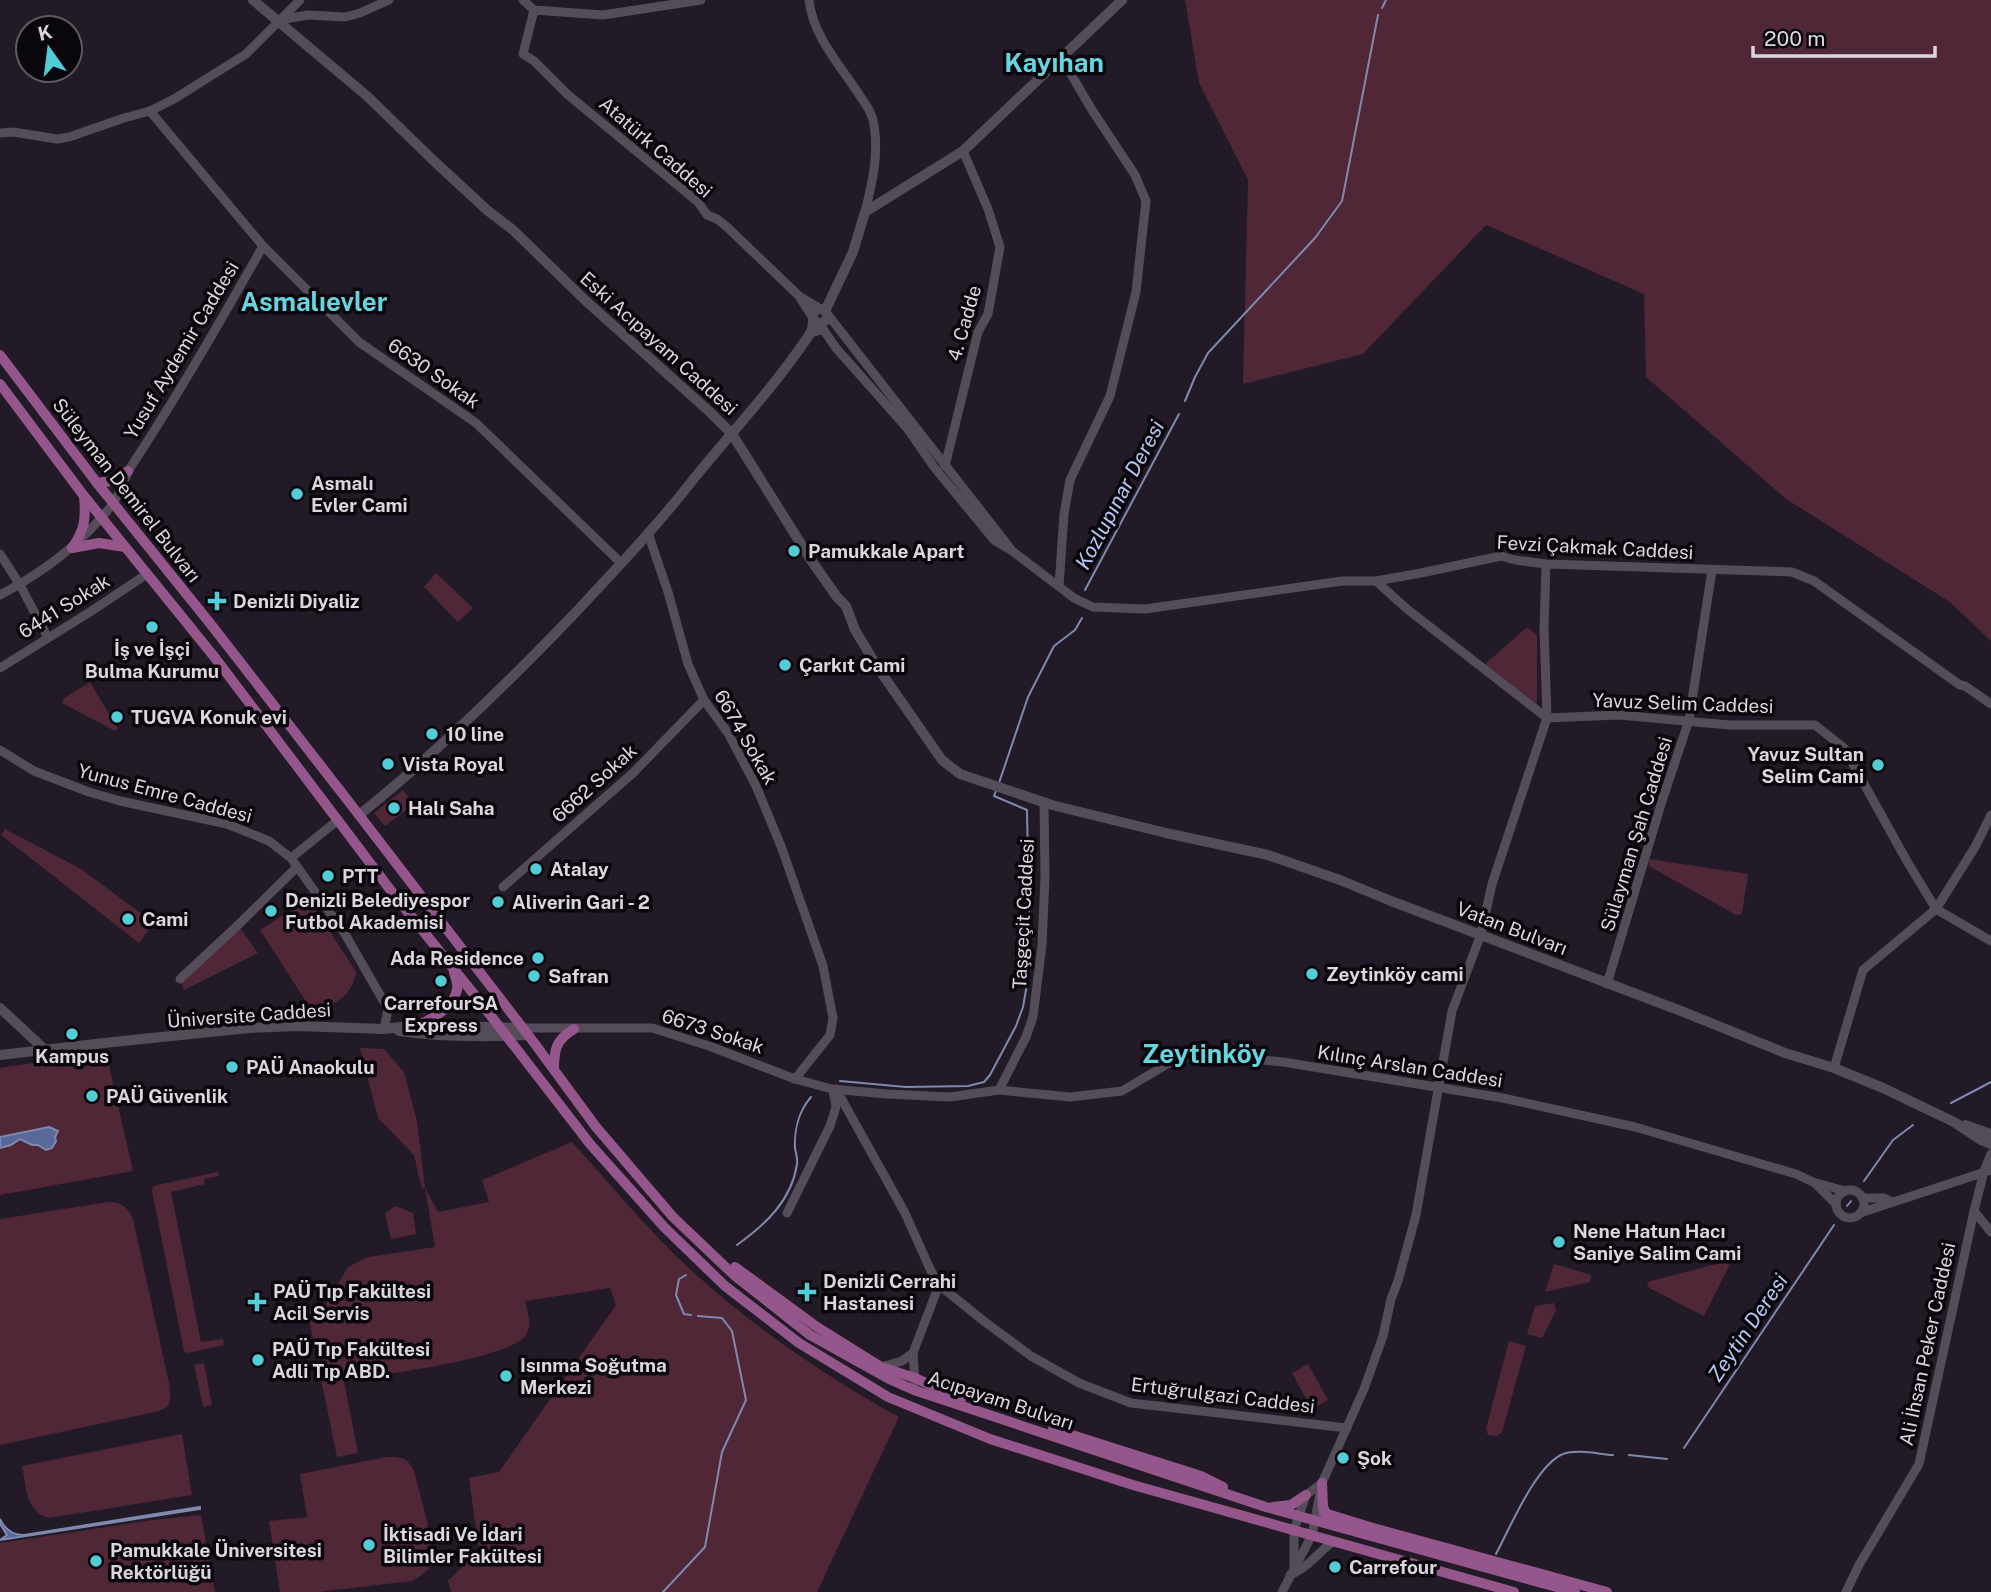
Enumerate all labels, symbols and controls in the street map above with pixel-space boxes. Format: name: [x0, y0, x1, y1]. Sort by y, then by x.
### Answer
north arrow: [14, 14, 84, 84]
scale bar: [1753, 14, 1935, 58]
text: K: [36, 20, 55, 45]
text: 200 m: [1764, 26, 1825, 51]
district label: Kayıhan: [1004, 47, 1104, 78]
street label: Atatürk Caddesi: [595, 92, 717, 202]
street label: Yusuf Aydemir Caddesi: [119, 257, 243, 443]
street label: Eski Acıpayam Caddesi: [576, 267, 742, 419]
street label: 4. Cadde: [943, 283, 985, 363]
district label: Asmalıevler: [240, 286, 388, 317]
street label: 6630 Sokak: [384, 333, 484, 413]
street label: Süleyman Demirel Bulvarı: [48, 394, 206, 586]
water label: Kozlupınar Deresi: [1070, 416, 1169, 574]
place label: Asmalı Evler Cami: [311, 472, 408, 516]
marker: Asmalı Evler Cami: [289, 486, 305, 502]
street label: Fevzi Çakmak Caddesi: [1496, 531, 1694, 563]
place label: Pamukkale Apart: [808, 540, 964, 562]
marker: Pamukkale Apart: [786, 543, 802, 559]
street label: 6441 Sokak: [14, 569, 114, 643]
place label: Denizli Diyaliz: [233, 590, 359, 612]
marker: Denizli Diyaliz: [207, 591, 227, 611]
marker: İş ve İşçi Bulma Kurumu: [144, 619, 160, 635]
place label: İş ve İşçi Bulma Kurumu: [85, 638, 219, 682]
place label: Çarkıt Cami: [799, 654, 905, 676]
marker: Çarkıt Cami: [777, 657, 793, 673]
street label: 6674 Sokak: [710, 686, 782, 789]
street label: Yavuz Selim Caddesi: [1592, 689, 1774, 717]
place label: TUGVA Konuk evi: [131, 706, 287, 728]
marker: TUGVA Konuk evi: [109, 709, 125, 725]
place label: 10 line: [446, 723, 504, 745]
marker: 10 line: [424, 726, 440, 742]
street label: Sülayman Şah Caddesi: [1596, 734, 1676, 934]
street label: 6662 Sokak: [547, 739, 641, 827]
place label: Yavuz Sultan Selim Cami: [1748, 743, 1864, 787]
place label: Vista Royal: [402, 753, 504, 775]
marker: Vista Royal: [380, 756, 396, 772]
marker: Yavuz Sultan Selim Cami: [1870, 757, 1886, 773]
street label: Yunus Emre Caddesi: [75, 759, 255, 827]
place label: Halı Saha: [408, 797, 495, 819]
marker: Halı Saha: [386, 800, 402, 816]
street label: Taşgeçit Caddesi: [1008, 838, 1038, 990]
place label: Atalay: [550, 858, 609, 880]
marker: Atalay: [528, 861, 544, 877]
place label: PTT: [342, 865, 379, 887]
marker: PTT: [320, 868, 336, 884]
place label: Denizli Belediyespor Futbol Akademisi: [285, 889, 470, 933]
place label: Aliverin Gari - 2: [512, 891, 650, 913]
marker: Aliverin Gari - 2: [490, 894, 506, 910]
street label: Vatan Bulvarı: [1454, 897, 1570, 959]
marker: Denizli Belediyespor Futbol Akademisi: [263, 903, 279, 919]
place label: Cami: [142, 908, 188, 930]
marker: Cami: [120, 911, 136, 927]
place label: Ada Residence: [390, 947, 524, 969]
marker: Ada Residence: [530, 950, 546, 966]
place label: Zeytinköy cami: [1326, 963, 1464, 985]
place label: Safran: [548, 965, 609, 987]
marker: Zeytinköy cami: [1304, 966, 1320, 982]
marker: Safran: [526, 968, 542, 984]
marker: CarrefourSA Express: [433, 973, 449, 989]
place label: CarrefourSA Express: [384, 992, 499, 1036]
street label: Üniversite Caddesi: [166, 998, 332, 1032]
street label: 6673 Sokak: [659, 1004, 767, 1058]
marker: Kampus: [64, 1026, 80, 1042]
district label: Zeytinköy: [1142, 1038, 1266, 1069]
street label: Kılınç Arslan Caddesi: [1316, 1040, 1504, 1092]
place label: Kampus: [35, 1045, 109, 1067]
place label: PAÜ Anaokulu: [246, 1056, 375, 1078]
marker: PAÜ Anaokulu: [224, 1059, 240, 1075]
place label: PAÜ Güvenlik: [106, 1085, 228, 1107]
marker: PAÜ Güvenlik: [84, 1088, 100, 1104]
place label: Nene Hatun Hacı Saniye Salim Cami: [1573, 1220, 1741, 1264]
marker: Nene Hatun Hacı Saniye Salim Cami: [1551, 1234, 1567, 1250]
street label: Ali İhsan Peker Caddesi: [1895, 1240, 1959, 1448]
water label: Zeytin Deresi: [1702, 1269, 1793, 1386]
place label: Denizli Cerrahi Hastanesi: [823, 1270, 956, 1314]
place label: PAÜ Tıp Fakültesi Acil Servis: [273, 1280, 431, 1324]
marker: Denizli Cerrahi Hastanesi: [797, 1282, 817, 1302]
marker: PAÜ Tıp Fakültesi Acil Servis: [247, 1292, 267, 1312]
place label: PAÜ Tıp Fakültesi Adli Tıp ABD.: [272, 1338, 430, 1382]
marker: PAÜ Tıp Fakültesi Adli Tıp ABD.: [250, 1352, 266, 1368]
place label: Isınma Soğutma Merkezi: [520, 1354, 667, 1398]
street label: Acıpayam Bulvarı: [925, 1366, 1077, 1434]
marker: Isınma Soğutma Merkezi: [498, 1368, 514, 1384]
street label: Ertuğrulgazi Caddesi: [1130, 1373, 1316, 1417]
place label: Şok: [1357, 1447, 1392, 1469]
marker: Şok: [1335, 1450, 1351, 1466]
place label: İktisadi Ve İdari Bilimler Fakültesi: [383, 1523, 542, 1567]
marker: İktisadi Ve İdari Bilimler Fakültesi: [361, 1537, 377, 1553]
place label: Pamukkale Üniversitesi Rektörlüğü: [110, 1539, 322, 1583]
marker: Pamukkale Üniversitesi Rektörlüğü: [88, 1553, 104, 1569]
place label: Carrefour: [1349, 1556, 1437, 1578]
marker: Carrefour: [1327, 1559, 1343, 1575]

